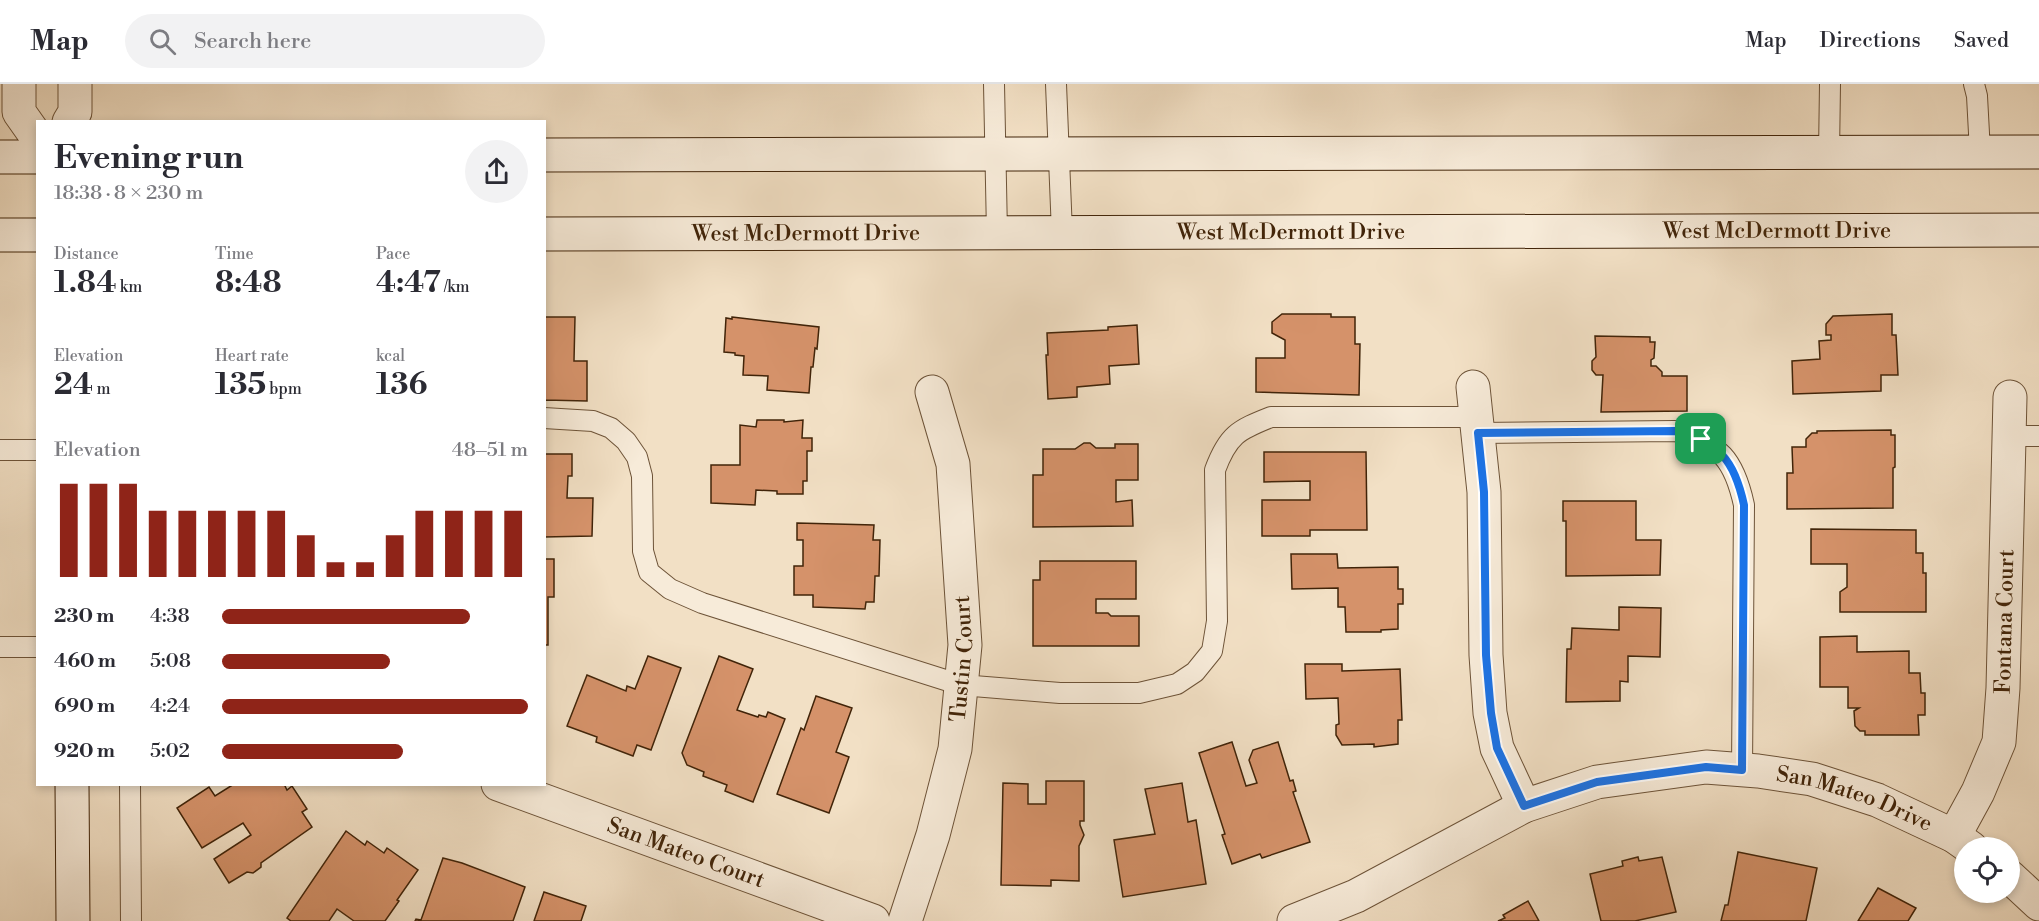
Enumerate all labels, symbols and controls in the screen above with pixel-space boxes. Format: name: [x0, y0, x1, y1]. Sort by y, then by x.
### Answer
search box: [125, 14, 545, 68]
text: Map: [30, 24, 89, 59]
icon: search: [146, 25, 179, 58]
text: Search here: [194, 28, 311, 55]
text: Map: [1745, 28, 1787, 54]
text: Directions: [1820, 28, 1921, 54]
text: Saved: [1954, 28, 2009, 54]
text: Evening run: [54, 138, 243, 179]
button: share: [465, 140, 528, 203]
text: 18:38 · 8 × 230 m: [54, 181, 203, 206]
street label: West McDermott Drive: [1662, 217, 1891, 245]
street label: West McDermott Drive: [1176, 218, 1405, 246]
street label: West McDermott Drive: [691, 219, 920, 247]
text: Distance: [54, 244, 119, 264]
text: Time: [215, 244, 254, 264]
text: Pace: [376, 244, 410, 264]
text: 1.84: [54, 264, 117, 302]
text: 8:48: [215, 264, 282, 302]
text: 4:47: [376, 264, 441, 302]
text: km: [117, 277, 142, 297]
text: /km: [441, 277, 470, 297]
text: Elevation: [54, 346, 123, 366]
text: Heart rate: [215, 346, 289, 366]
text: kcal: [376, 346, 405, 366]
text: 24: [54, 366, 93, 404]
text: 135: [215, 366, 266, 404]
text: 136: [376, 366, 427, 404]
text: m: [93, 379, 110, 399]
text: bpm: [266, 379, 302, 399]
pin: [1675, 413, 1726, 464]
icon: arrive: [1684, 422, 1717, 455]
text: Elevation: [54, 438, 141, 463]
text: 48–51 m: [452, 438, 528, 463]
street label: Fontana Court: [1989, 549, 2020, 694]
street label: Tustin Court: [944, 594, 979, 723]
text: 230 m: [54, 604, 114, 629]
text: 4:38: [150, 604, 190, 629]
text: 460 m: [54, 649, 116, 674]
text: 5:08: [150, 649, 191, 674]
text: 690 m: [54, 694, 115, 719]
text: 4:24: [150, 694, 190, 719]
text: 920 m: [54, 739, 115, 764]
text: 5:02: [150, 739, 190, 764]
street label: San Mateo Drive: [1774, 760, 1937, 837]
street label: San Mateo Court: [603, 812, 768, 894]
map controls: [1954, 837, 2020, 903]
button: locate: [1954, 837, 2020, 903]

